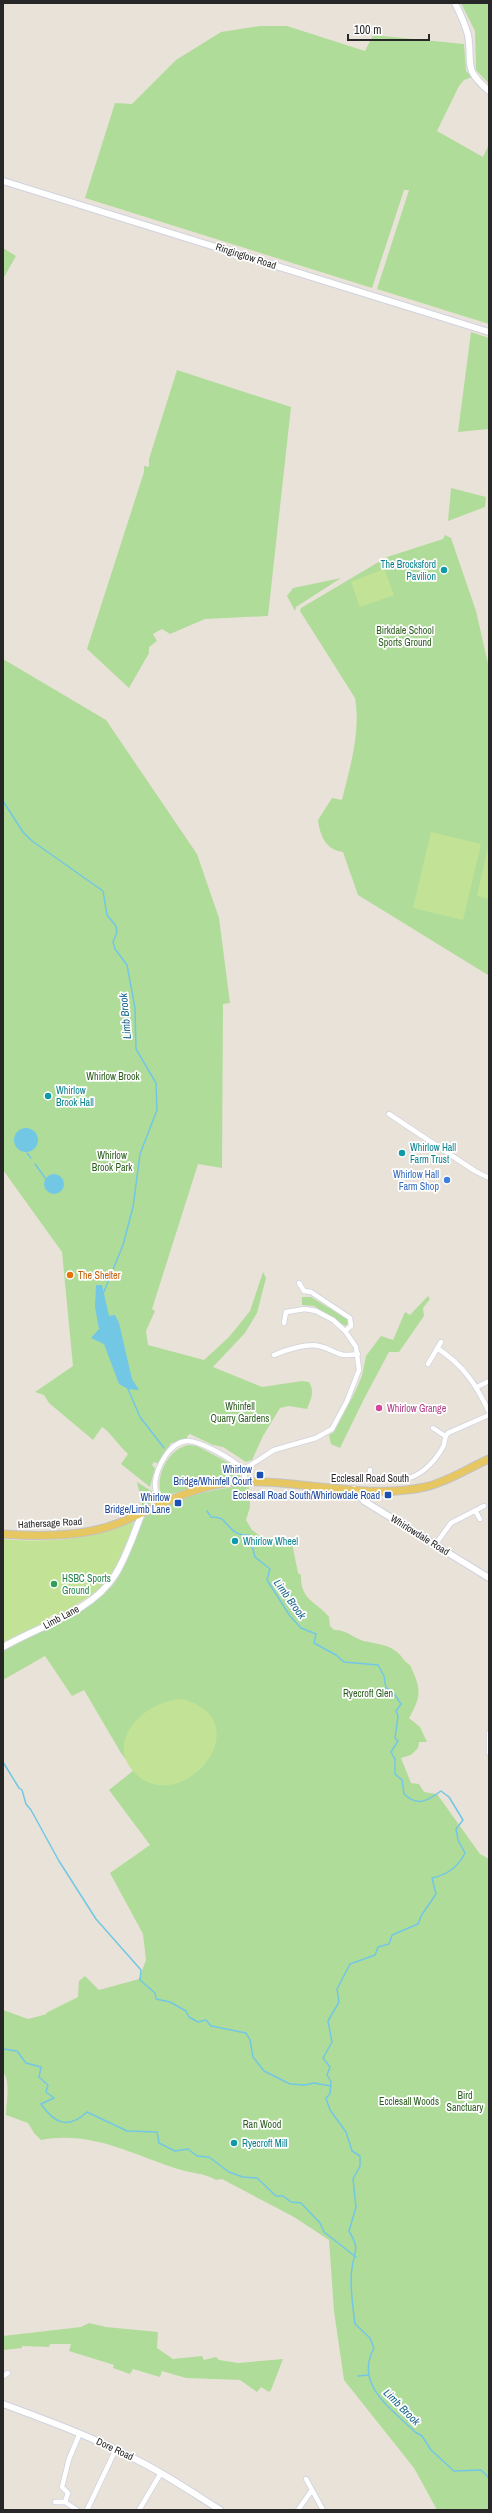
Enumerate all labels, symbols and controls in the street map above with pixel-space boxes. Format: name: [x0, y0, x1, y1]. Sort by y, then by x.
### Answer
scale bar: [348, 16, 429, 42]
text: 100 m: [354, 22, 381, 38]
street label: Ringinglow Road: [214, 240, 278, 272]
place label: The Brocksford Pavilion: [380, 558, 436, 583]
marker: The Brocksford Pavilion: [439, 565, 449, 575]
park label: Birkdale School Sports Ground: [376, 624, 434, 649]
water label: Limb Brook: [116, 992, 134, 1040]
park label: Whirlow Brook: [86, 1070, 141, 1083]
place label: Whirlow Brook Hall: [56, 1084, 94, 1109]
marker: Whirlow Brook Hall: [43, 1091, 53, 1101]
place label: Whirlow Hall Farm Trust: [410, 1141, 456, 1166]
marker: Whirlow Hall Farm Trust: [397, 1148, 407, 1158]
park label: Whirlow Brook Park: [92, 1149, 133, 1174]
place label: Whirlow Hall Farm Shop: [393, 1168, 439, 1193]
marker: Whirlow Hall Farm Shop: [442, 1175, 452, 1185]
place label: The Shelter: [78, 1269, 121, 1282]
marker: The Shelter: [65, 1270, 75, 1280]
park label: Whinfell Quarry Gardens: [211, 1400, 269, 1425]
place label: Whirlow Grange: [387, 1402, 447, 1415]
marker: Whirlow Grange: [374, 1403, 384, 1413]
place label: Whirlow Bridge/Whinfell Court: [174, 1463, 253, 1488]
marker: Whirlow Bridge/Whinfell Court: [255, 1470, 265, 1480]
street label: Ecclesall Road South: [331, 1472, 409, 1485]
place label: Ecclesall Road South/Whirlowdale Road: [233, 1489, 380, 1502]
marker: Ecclesall Road South/Whirlowdale Road: [383, 1490, 393, 1500]
place label: Whirlow Bridge/Limb Lane: [105, 1491, 170, 1516]
marker: Whirlow Bridge/Limb Lane: [173, 1498, 183, 1508]
street label: Whirlowdale Road: [388, 1512, 452, 1558]
street label: Hathersage Road: [18, 1515, 82, 1531]
place label: Whirlow Wheel: [243, 1535, 298, 1548]
marker: Whirlow Wheel: [230, 1536, 240, 1546]
place label: HSBC Sports Ground: [62, 1572, 111, 1597]
water label: Limb Brook: [271, 1576, 310, 1622]
marker: HSBC Sports Ground: [49, 1579, 59, 1589]
street label: Limb Lane: [41, 1602, 82, 1632]
park label: Ryecroft Glen: [343, 1687, 393, 1700]
park label: Bird Sanctuary: [447, 2089, 484, 2114]
park label: Ecclesall Woods: [379, 2095, 439, 2108]
park label: Ran Wood: [243, 2118, 281, 2131]
place label: Ryecroft Mill: [242, 2137, 288, 2150]
marker: Ryecroft Mill: [229, 2138, 239, 2148]
water label: Limb Brook: [381, 2386, 424, 2429]
street label: Dore Road: [94, 2435, 136, 2463]

